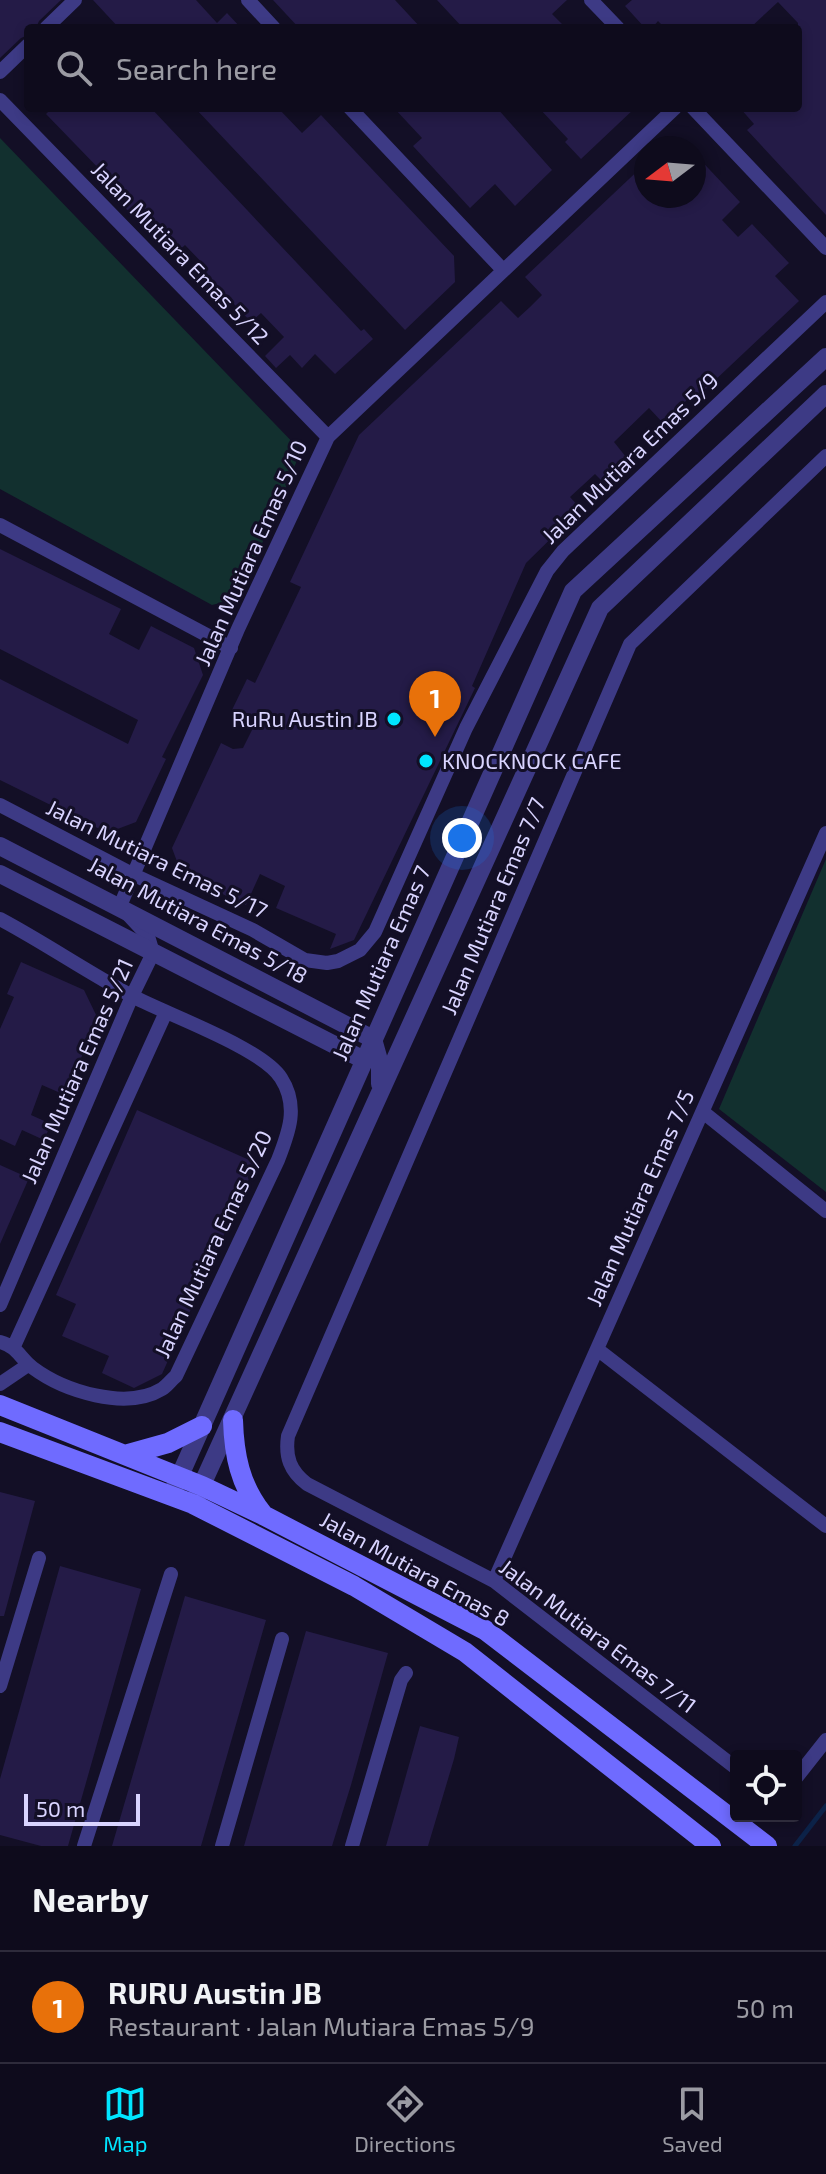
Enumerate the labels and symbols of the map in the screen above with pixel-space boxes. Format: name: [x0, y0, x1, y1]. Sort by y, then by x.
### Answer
north arrow: [634, 136, 706, 208]
street label: Jalan Mutiara Emas 5/12: [87, 156, 275, 349]
street label: Jalan Mutiara Emas 5/9: [536, 366, 723, 548]
street label: Jalan Mutiara Emas 5/10: [189, 436, 312, 669]
pin: 1: [409, 671, 461, 737]
place label: RuRu Austin JB: [232, 705, 378, 731]
marker: RuRu Austin JB: [385, 710, 403, 728]
place label: KNOCKNOCK CAFE: [442, 747, 622, 773]
marker: KNOCKNOCK CAFE: [417, 752, 435, 770]
street label: Jalan Mutiara Emas 5/17: [43, 793, 272, 923]
street label: Jalan Mutiara Emas 7/7: [435, 793, 550, 1018]
your location: [442, 818, 482, 858]
street label: Jalan Mutiara Emas 5/18: [84, 850, 312, 988]
street label: Jalan Mutiara Emas 7: [325, 861, 435, 1064]
street label: Jalan Mutiara Emas 5/21: [15, 954, 137, 1187]
street label: Jalan Mutiara Emas 7/5: [580, 1086, 698, 1310]
street label: Jalan Mutiara Emas 5/20: [148, 1126, 276, 1361]
street label: Jalan Mutiara Emas 8: [316, 1505, 515, 1631]
street label: Jalan Mutiara Emas 7/11: [495, 1553, 702, 1718]
scale bar: [24, 1790, 140, 1826]

